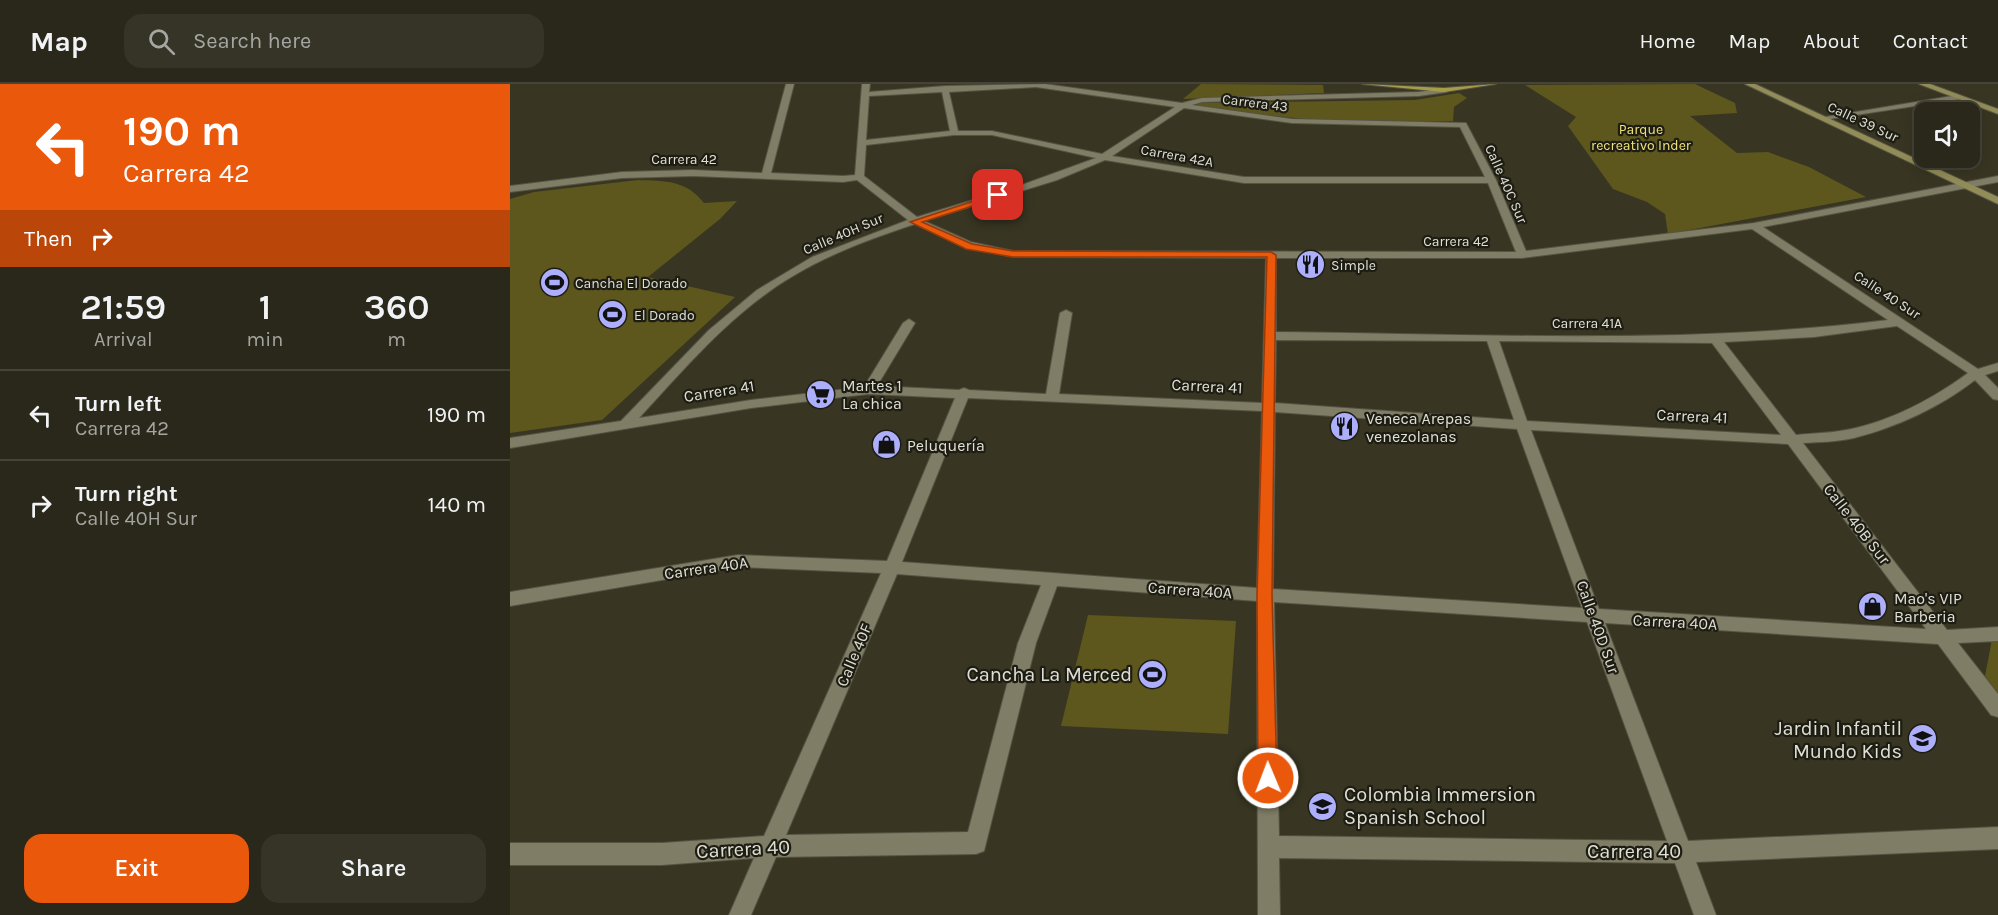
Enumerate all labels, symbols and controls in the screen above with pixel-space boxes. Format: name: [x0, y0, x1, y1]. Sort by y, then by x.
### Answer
search box: [124, 14, 544, 68]
text: Map: [30, 25, 88, 58]
icon: search: [145, 25, 178, 58]
text: Search here: [193, 28, 311, 54]
text: Home: [1640, 29, 1696, 53]
text: Map: [1729, 29, 1770, 53]
text: About: [1803, 29, 1860, 53]
text: Contact: [1893, 29, 1968, 53]
street label: Carrera 43: [1221, 91, 1289, 115]
street label: Calle 39 Sur: [1825, 98, 1902, 146]
map controls: [1914, 102, 1980, 168]
button: sound: [1914, 102, 1980, 168]
text: 190 m: [123, 106, 241, 156]
icon: left: [24, 108, 102, 186]
park label: Parque recreativo Inder: [1591, 121, 1692, 154]
street label: Carrera 42A: [1139, 141, 1215, 171]
street label: Calle 40C Sur: [1481, 142, 1531, 227]
street label: Carrera 42: [651, 151, 717, 168]
text: Carrera 42: [123, 157, 250, 189]
pin: [972, 169, 1023, 220]
icon: arrive: [981, 178, 1014, 211]
street label: Calle 40H Sur: [800, 209, 887, 259]
icon: right: [85, 222, 118, 255]
text: Then: [24, 226, 73, 252]
street label: Carrera 42: [1423, 233, 1489, 250]
restaurant icon: Simple: [1294, 249, 1326, 281]
place label: Simple: [1331, 257, 1376, 274]
sports icon: Cancha El Dorado: [538, 267, 570, 299]
street label: Calle 40 Sur: [1850, 267, 1924, 323]
place label: Cancha El Dorado: [575, 275, 687, 292]
text: 21:59: [80, 286, 166, 328]
text: 1: [259, 286, 271, 328]
text: 360: [364, 286, 430, 328]
sports icon: El Dorado: [597, 299, 629, 331]
place label: El Dorado: [634, 307, 695, 324]
street label: Carrera 41A: [1552, 315, 1622, 332]
text: Arrival: [94, 328, 153, 351]
text: min: [247, 328, 283, 351]
text: m: [387, 328, 406, 351]
street label: Carrera 41: [1171, 375, 1243, 397]
street label: Carrera 41: [682, 376, 756, 406]
place label: Martes 1 La chica: [842, 376, 902, 413]
supermarket icon: Martes 1 La chica: [805, 378, 837, 410]
text: Turn left: [75, 391, 162, 417]
icon: left: [24, 399, 57, 432]
text: 190 m: [427, 402, 486, 428]
street label: Carrera 41: [1656, 405, 1728, 427]
place label: Veneca Arepas venezolanas: [1366, 409, 1471, 446]
restaurant icon: Veneca Arepas venezolanas: [1329, 411, 1361, 443]
text: Carrera 42: [75, 417, 169, 440]
shop icon: Peluquería: [870, 429, 902, 461]
place label: Peluquería: [907, 436, 985, 455]
street label: Calle 40B Sur: [1820, 480, 1894, 568]
text: Turn right: [75, 481, 178, 507]
icon: right: [24, 489, 57, 522]
text: 140 m: [428, 492, 486, 518]
text: Calle 40H Sur: [75, 507, 197, 530]
street label: Carrera 40A: [663, 553, 749, 583]
street label: Carrera 40A: [1147, 578, 1233, 602]
street label: Calle 40D Sur: [1572, 578, 1624, 676]
place label: Mao's VIP Barberia: [1894, 589, 1962, 626]
shop icon: Mao's VIP Barberia: [1857, 591, 1889, 623]
street label: Carrera 40A: [1632, 610, 1718, 634]
street label: Calle 40F: [832, 621, 876, 689]
sports icon: Cancha La Merced: [1137, 658, 1169, 690]
place label: Cancha La Merced: [967, 663, 1132, 686]
place label: Jardin Infantil Mundo Kids: [1774, 717, 1902, 763]
school or university icon: Jardin Infantil Mundo Kids: [1907, 723, 1939, 755]
position arrow: [1236, 746, 1300, 810]
place label: Colombia Immersion Spanish School: [1344, 783, 1536, 829]
school or university icon: Colombia Immersion Spanish School: [1307, 790, 1339, 822]
button: Exit: [24, 834, 249, 903]
button: Share: [261, 834, 486, 903]
street label: Carrera 40: [695, 835, 791, 863]
street label: Carrera 40: [1587, 840, 1681, 863]

